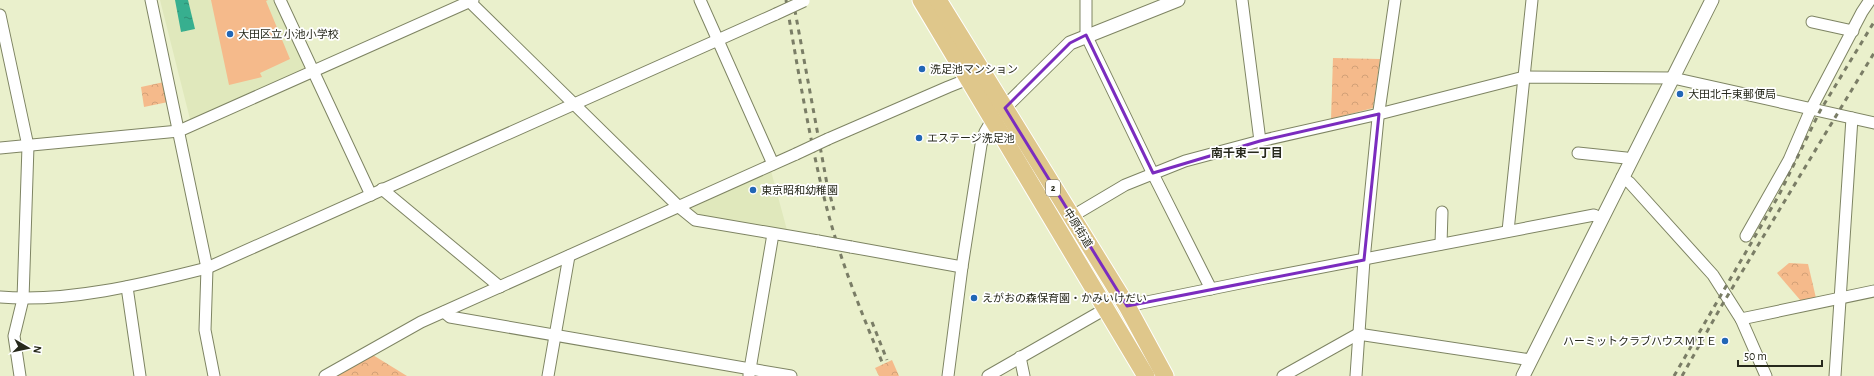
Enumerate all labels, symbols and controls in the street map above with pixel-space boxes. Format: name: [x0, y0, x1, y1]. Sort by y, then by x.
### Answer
place label: 大田区立 小池小学校: [238, 28, 339, 40]
marker: 大田区立 小池小学校: [225, 29, 235, 39]
marker: 洗足池マンション: [917, 64, 927, 74]
place label: 洗足池マンション: [930, 64, 1018, 75]
place label: 大田北千束郵便局: [1688, 88, 1776, 100]
marker: 大田北千束郵便局: [1675, 89, 1685, 99]
marker: エステージ洗足池: [914, 133, 924, 143]
place label: エステージ洗足池: [927, 133, 1015, 144]
district label: 南千束一丁目: [1211, 146, 1283, 159]
road number: 2: [1046, 180, 1060, 196]
place label: 東京昭和幼稚園: [761, 184, 838, 196]
marker: 東京昭和幼稚園: [748, 185, 758, 195]
street label: 中原街道: [1062, 206, 1095, 250]
place label: えがおの森保育園・かみいけだい: [982, 292, 1147, 304]
marker: えがおの森保育園・かみいけだい: [969, 293, 979, 303]
north arrow: [8, 328, 48, 368]
place label: ハーミットクラブハウスＭＩＥ: [1563, 335, 1717, 347]
marker: ハーミットクラブハウスＭＩＥ: [1720, 336, 1730, 346]
scale bar: [1738, 342, 1822, 368]
text: N: [31, 345, 43, 354]
text: 50 m: [1744, 350, 1767, 362]

